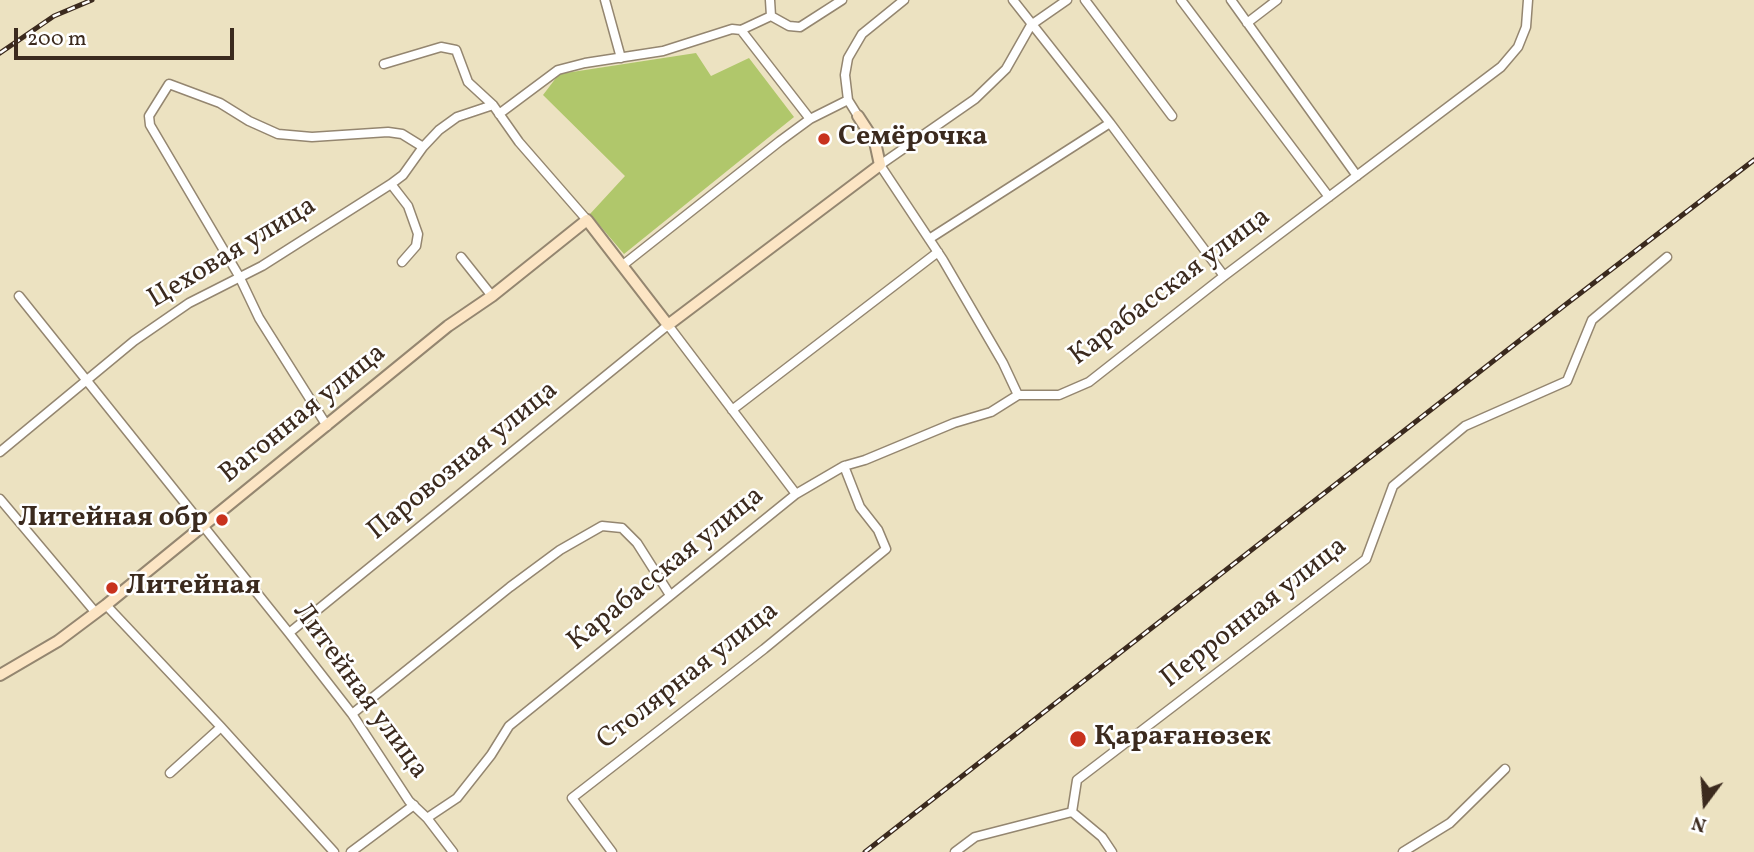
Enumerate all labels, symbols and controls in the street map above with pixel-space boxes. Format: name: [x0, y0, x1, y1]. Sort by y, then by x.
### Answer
scale bar: [18, 14, 238, 58]
text: 200 m: [27, 25, 87, 54]
place label: Семёрочка: [838, 122, 987, 156]
marker: Семёрочка: [816, 131, 832, 147]
street label: Цеховая улица: [143, 191, 323, 317]
street label: Карабасская улица: [1064, 202, 1278, 374]
street label: Вагонная улица: [214, 338, 394, 492]
street label: Паровозная улица: [362, 375, 566, 549]
street label: Карабасская улица: [562, 481, 772, 659]
place label: Литейная обр: [18, 503, 208, 537]
marker: Литейная обр: [214, 512, 230, 528]
street label: Перронная улица: [1155, 531, 1355, 697]
place label: Литейная: [126, 571, 261, 605]
marker: Литейная: [104, 580, 120, 596]
street label: Столярная улица: [591, 596, 787, 758]
street label: Литейная улица: [284, 597, 434, 787]
place label: Қарағанөзек: [1094, 722, 1271, 756]
marker: Қарағанөзек: [1068, 729, 1088, 749]
north arrow: [1670, 768, 1740, 838]
text: N: [1689, 809, 1709, 838]

